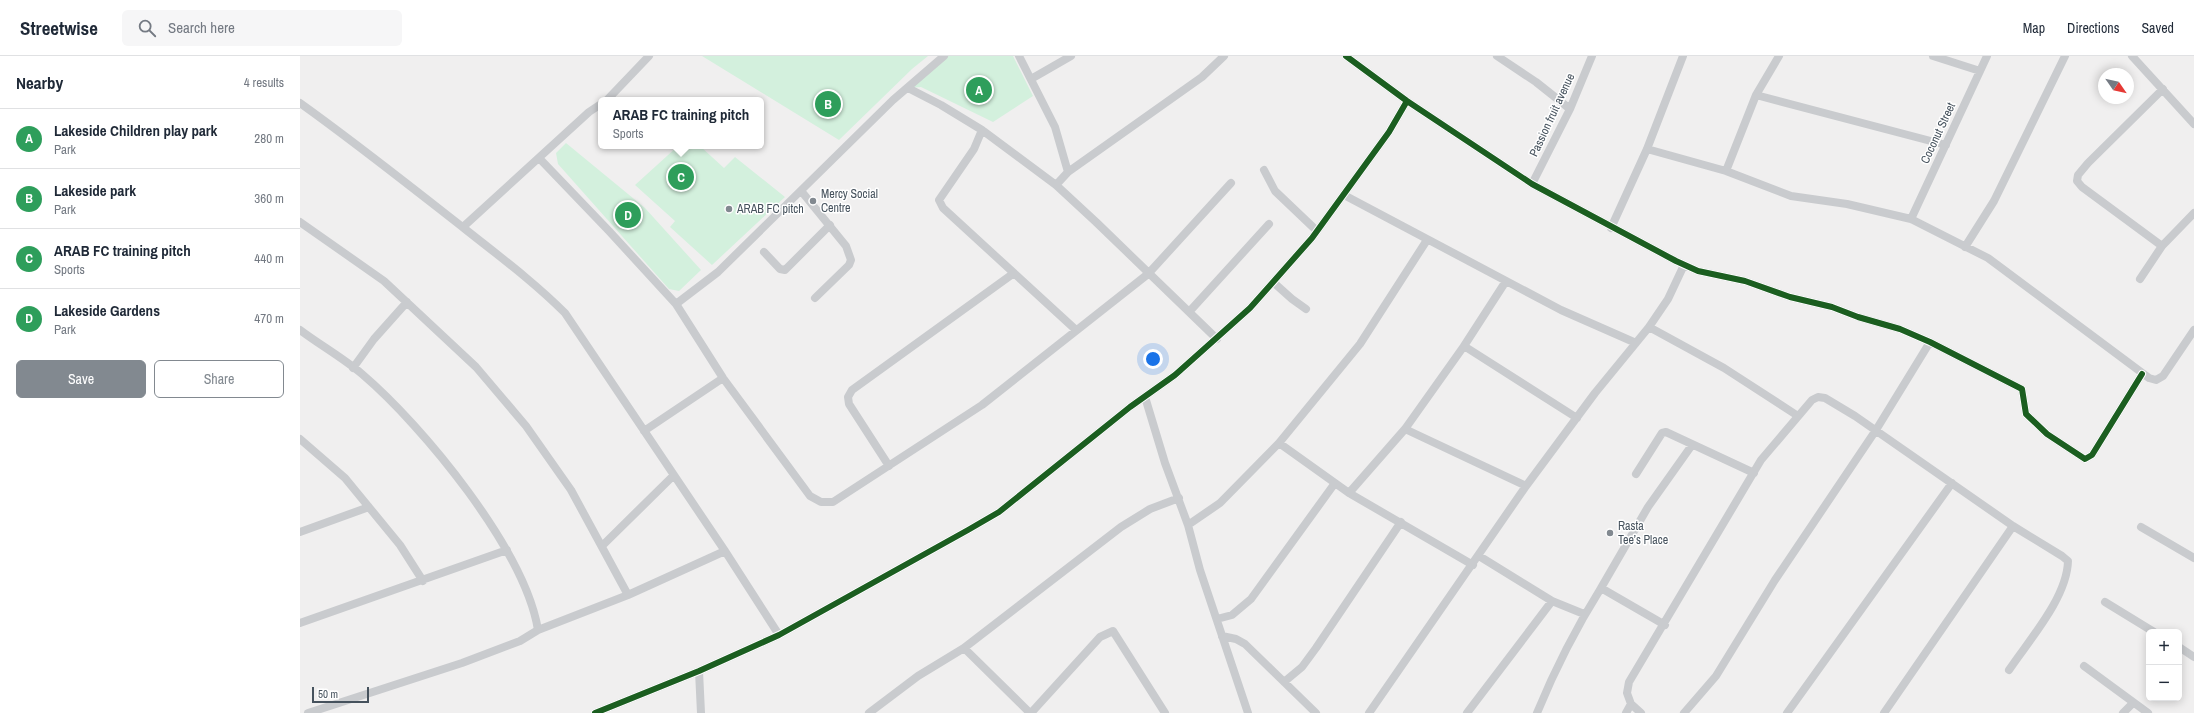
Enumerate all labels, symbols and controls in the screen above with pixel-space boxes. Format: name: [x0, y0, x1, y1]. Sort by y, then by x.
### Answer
search box: [122, 10, 402, 46]
text: Streetwise: [20, 15, 98, 41]
icon: search: [136, 17, 158, 39]
text: Search here: [168, 17, 235, 38]
text: Map: [2023, 19, 2045, 37]
text: Directions: [2067, 19, 2119, 37]
text: Saved: [2141, 19, 2174, 37]
north arrow: [2098, 68, 2134, 104]
text: Nearby: [16, 71, 63, 94]
street label: Passion fruit avenue: [1526, 71, 1578, 159]
text: 4 results: [244, 74, 284, 91]
pin: A: [966, 75, 992, 105]
pin: B: [815, 89, 841, 119]
popup: [598, 97, 764, 149]
street label: Coconut Street: [1917, 100, 1959, 166]
text: ARAB FC training pitch: [613, 104, 749, 125]
text: Lakeside Children play park: [54, 120, 217, 141]
text: Sports: [613, 125, 643, 142]
text: A: [25, 130, 33, 147]
text: 280 m: [254, 130, 284, 147]
text: Park: [54, 141, 76, 158]
pin: C: [668, 162, 694, 192]
text: Lakeside park: [54, 180, 136, 201]
place label: Mercy Social Centre: [821, 186, 878, 216]
text: B: [25, 190, 33, 207]
text: 360 m: [254, 190, 284, 207]
marker: Mercy Social Centre: [808, 196, 818, 206]
pin: D: [615, 200, 641, 230]
text: Park: [54, 201, 76, 218]
place label: ARAB FC pitch: [736, 201, 804, 217]
marker: ARAB FC pitch: [724, 204, 734, 214]
text: ARAB FC training pitch: [54, 240, 191, 261]
text: C: [25, 250, 33, 267]
text: 440 m: [254, 250, 284, 267]
text: Sports: [54, 261, 85, 278]
text: Lakeside Gardens: [54, 300, 160, 321]
text: D: [25, 310, 33, 327]
text: 470 m: [254, 310, 284, 327]
text: Park: [54, 321, 76, 338]
your location: [1143, 349, 1163, 369]
button: Save: [16, 360, 146, 398]
button: Share: [154, 360, 284, 398]
place label: Rasta Tee’s Place: [1618, 518, 1668, 548]
marker: Rasta Tee’s Place: [1605, 528, 1615, 538]
map controls: [2146, 629, 2182, 701]
button: +: [2146, 629, 2182, 665]
button: −: [2146, 665, 2182, 701]
scale bar: [312, 685, 369, 704]
text: 50 m: [318, 687, 338, 701]

